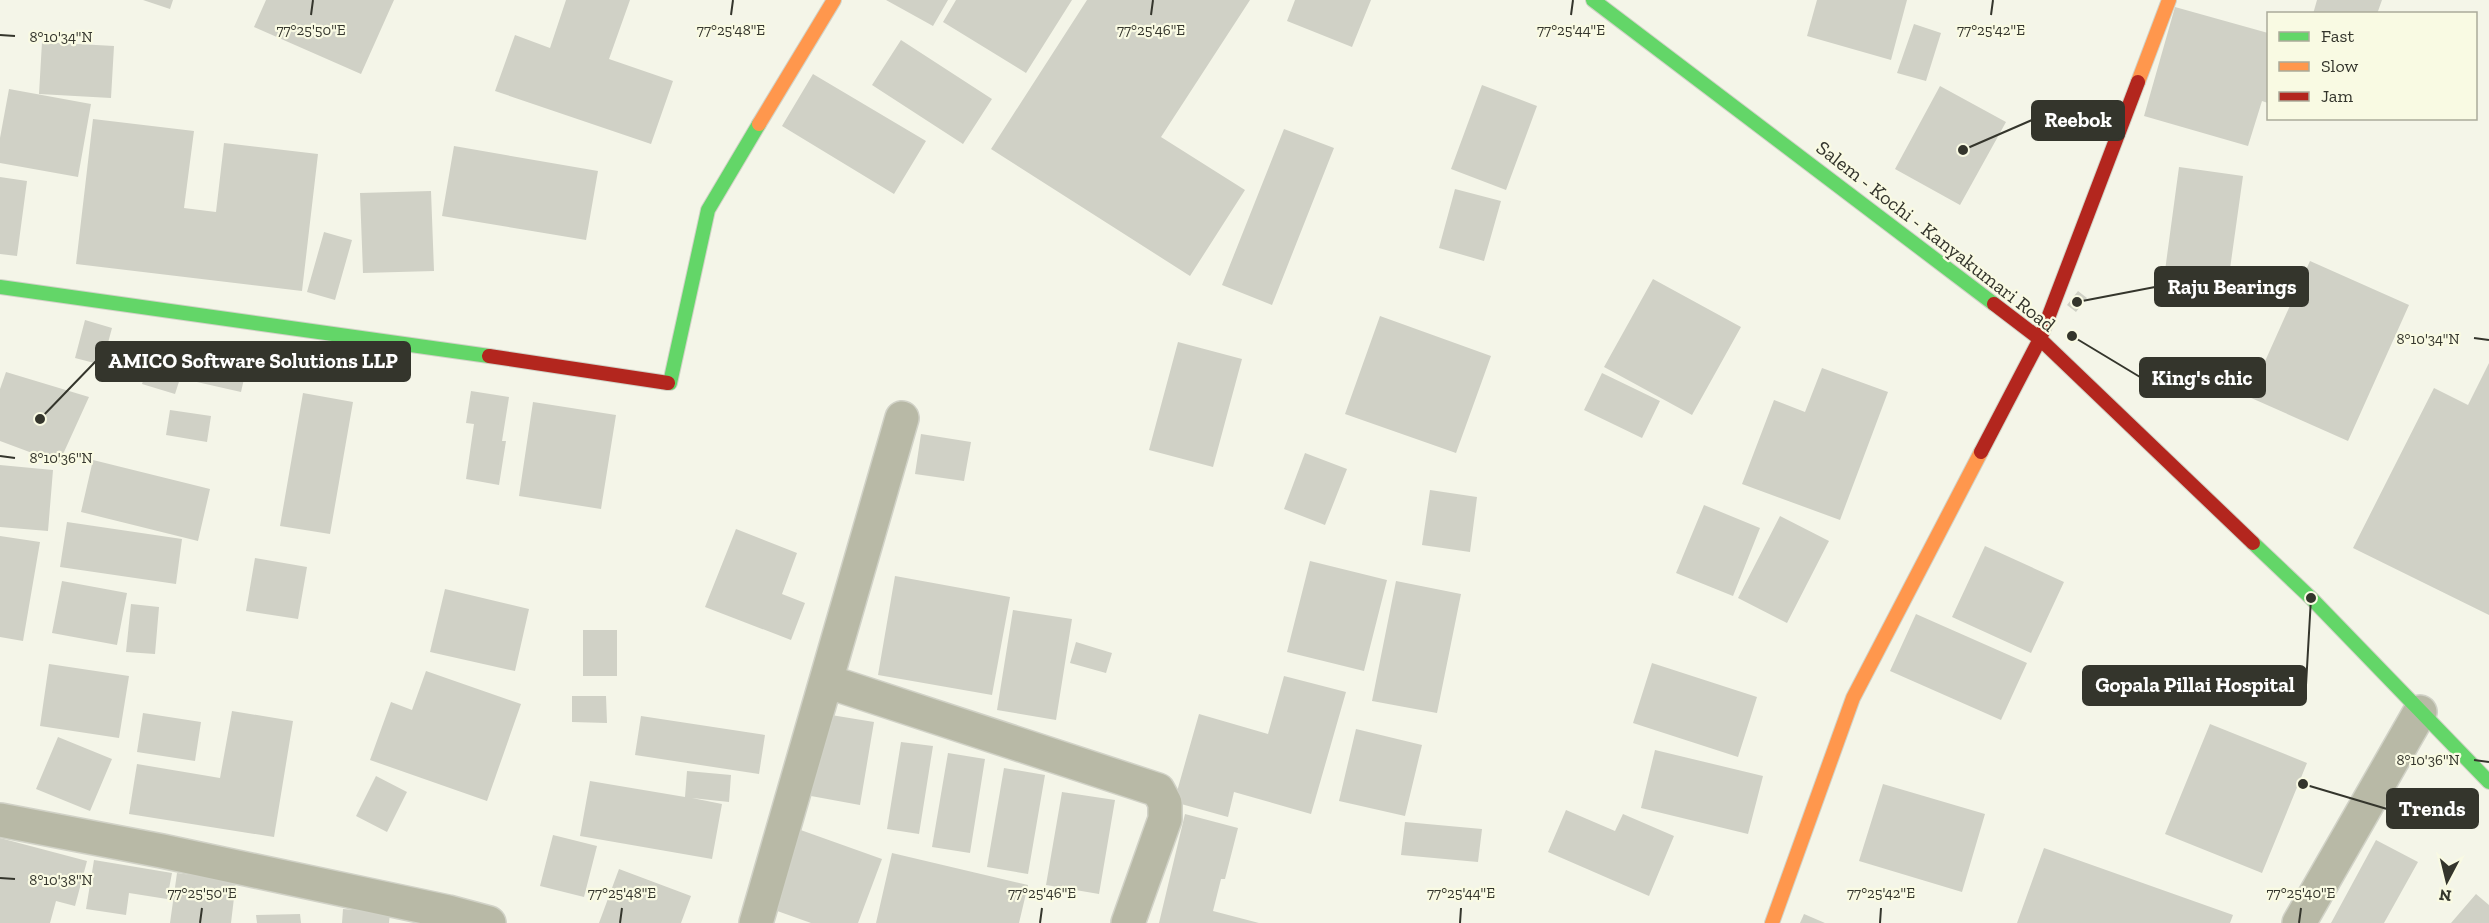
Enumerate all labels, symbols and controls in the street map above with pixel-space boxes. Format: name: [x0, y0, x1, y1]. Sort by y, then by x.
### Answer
legend: [2267, 12, 2477, 120]
text: 77°25'50"E: [276, 21, 346, 39]
text: 77°25'48"E: [697, 21, 765, 39]
text: 77°25'46"E: [1117, 21, 1185, 39]
text: 77°25'44"E: [1537, 21, 1605, 39]
text: 77°25'42"E: [1957, 21, 2025, 39]
text: Fast: [2321, 25, 2354, 47]
text: 8°10'34"N: [29, 28, 93, 46]
text: Slow: [2321, 55, 2358, 77]
text: Jam: [2321, 85, 2353, 107]
callout: Reebok: [2032, 101, 2124, 140]
text: Reebok: [2044, 107, 2112, 132]
street label: Salem - Kochi - Kanyakumari Road: [1812, 135, 2060, 337]
callout: Raju Bearings: [2155, 267, 2308, 306]
text: Raju Bearings: [2167, 274, 2297, 299]
text: 8°10'34"N: [2396, 330, 2460, 348]
callout: AMICO Software Solutions LLP: [96, 342, 410, 381]
text: AMICO Software Solutions LLP: [108, 348, 398, 373]
callout: King's chic: [2140, 358, 2265, 397]
text: King's chic: [2151, 365, 2253, 390]
text: 8°10'36"N: [29, 449, 93, 467]
callout: Gopala Pillai Hospital: [2083, 666, 2306, 705]
text: Gopala Pillai Hospital: [2095, 672, 2295, 697]
text: 8°10'36"N: [2396, 751, 2460, 769]
callout: Trends: [2387, 789, 2478, 828]
text: Trends: [2398, 796, 2466, 821]
north arrow: [2417, 851, 2477, 911]
text: 8°10'38"N: [29, 871, 93, 889]
text: 77°25'50"E: [167, 884, 237, 902]
text: 77°25'48"E: [588, 884, 656, 902]
text: 77°25'46"E: [1008, 884, 1076, 902]
text: 77°25'44"E: [1427, 884, 1495, 902]
text: 77°25'42"E: [1847, 884, 1915, 902]
text: 77°25'40"E: [2267, 884, 2336, 902]
text: N: [2438, 885, 2452, 906]

